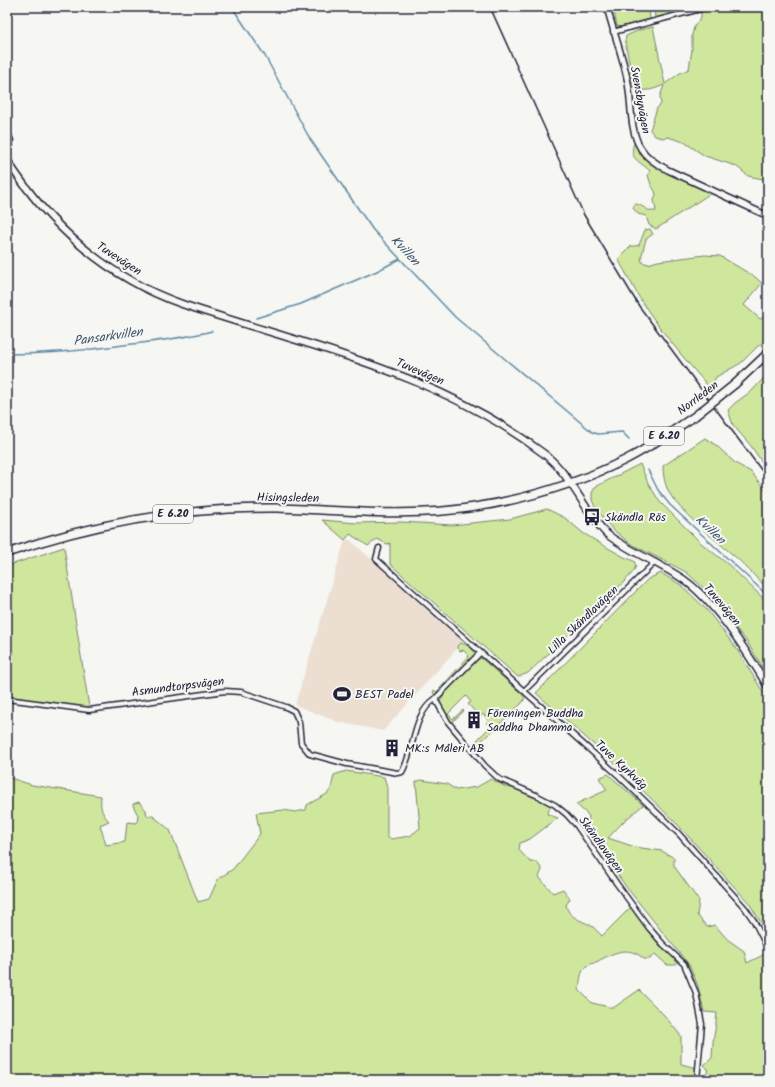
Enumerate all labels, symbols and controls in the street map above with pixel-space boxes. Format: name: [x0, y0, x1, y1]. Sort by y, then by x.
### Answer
street label: Svensbyvägen: [625, 65, 655, 135]
water label: Kvillen: [385, 231, 425, 272]
street label: Tuvevägen: [92, 237, 146, 281]
water label: Pansarkvillen: [72, 322, 145, 352]
street label: Tuvevägen: [393, 353, 447, 391]
street label: Norrleden: [673, 376, 723, 420]
road number: E 6.20: [644, 427, 684, 445]
street label: Hisingsleden: [257, 488, 319, 508]
road number: E 6.20: [153, 505, 193, 523]
bus stop icon: Skändla Rös: [582, 507, 602, 527]
place label: Skändla Rös: [605, 508, 666, 527]
water label: Kvillen: [690, 510, 731, 550]
street label: Tuvevägen: [698, 579, 746, 631]
street label: Lilla Skändlavägen: [543, 581, 623, 659]
street label: Asmundtorpsvägen: [131, 672, 225, 702]
sports icon: BEST Padel: [332, 684, 352, 704]
place label: BEST Padel: [355, 685, 414, 704]
place label: Föreningen Buddha Saddha Dhamma: [487, 704, 584, 737]
building icon: Föreningen Buddha Saddha Dhamma: [464, 710, 484, 730]
street label: Tuve Kyrkväg: [590, 735, 652, 795]
building icon: MK:s Måleri AB: [382, 738, 402, 758]
place label: MK:s Måleri AB: [405, 739, 485, 758]
street label: Skändlavägen: [574, 812, 628, 878]

